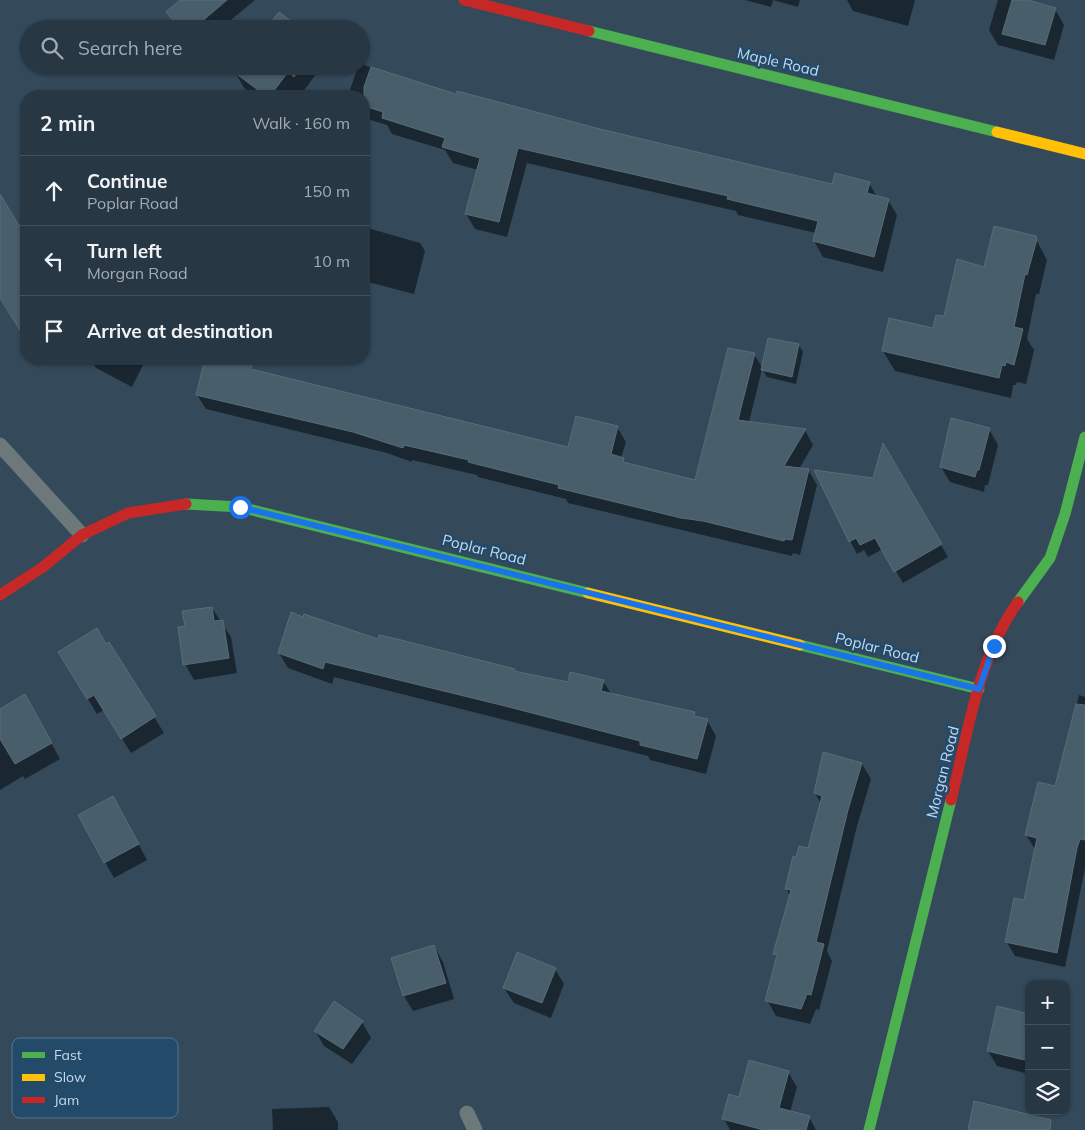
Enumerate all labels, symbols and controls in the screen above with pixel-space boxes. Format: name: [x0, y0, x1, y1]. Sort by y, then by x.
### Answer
search box: [20, 20, 370, 75]
icon: search: [38, 34, 66, 62]
text: Search here: [78, 36, 182, 60]
street label: Maple Road: [735, 43, 821, 80]
text: 2 min: [40, 110, 95, 136]
text: Walk · 160 m: [252, 113, 350, 133]
text: Continue: [87, 169, 167, 193]
icon: ahead: [40, 177, 68, 205]
text: 150 m: [303, 181, 350, 201]
text: Poplar Road: [87, 193, 178, 213]
text: Turn left: [87, 239, 162, 263]
icon: left: [40, 247, 68, 275]
text: 10 m: [313, 251, 350, 271]
text: Morgan Road: [87, 263, 188, 283]
icon: arrive: [40, 317, 68, 345]
text: Arrive at destination: [87, 319, 273, 343]
route start: [229, 496, 252, 519]
street label: Poplar Road: [440, 530, 528, 569]
street label: Poplar Road: [833, 628, 921, 667]
route end: [983, 635, 1006, 658]
street label: Morgan Road: [922, 724, 963, 820]
map controls: [1025, 980, 1070, 1115]
button: +: [1025, 980, 1070, 1025]
button: −: [1025, 1025, 1070, 1070]
legend: [12, 1038, 178, 1118]
text: Fast: [54, 1046, 82, 1064]
text: Slow: [54, 1068, 86, 1086]
button: layers: [1025, 1070, 1070, 1115]
text: Jam: [54, 1091, 79, 1109]

